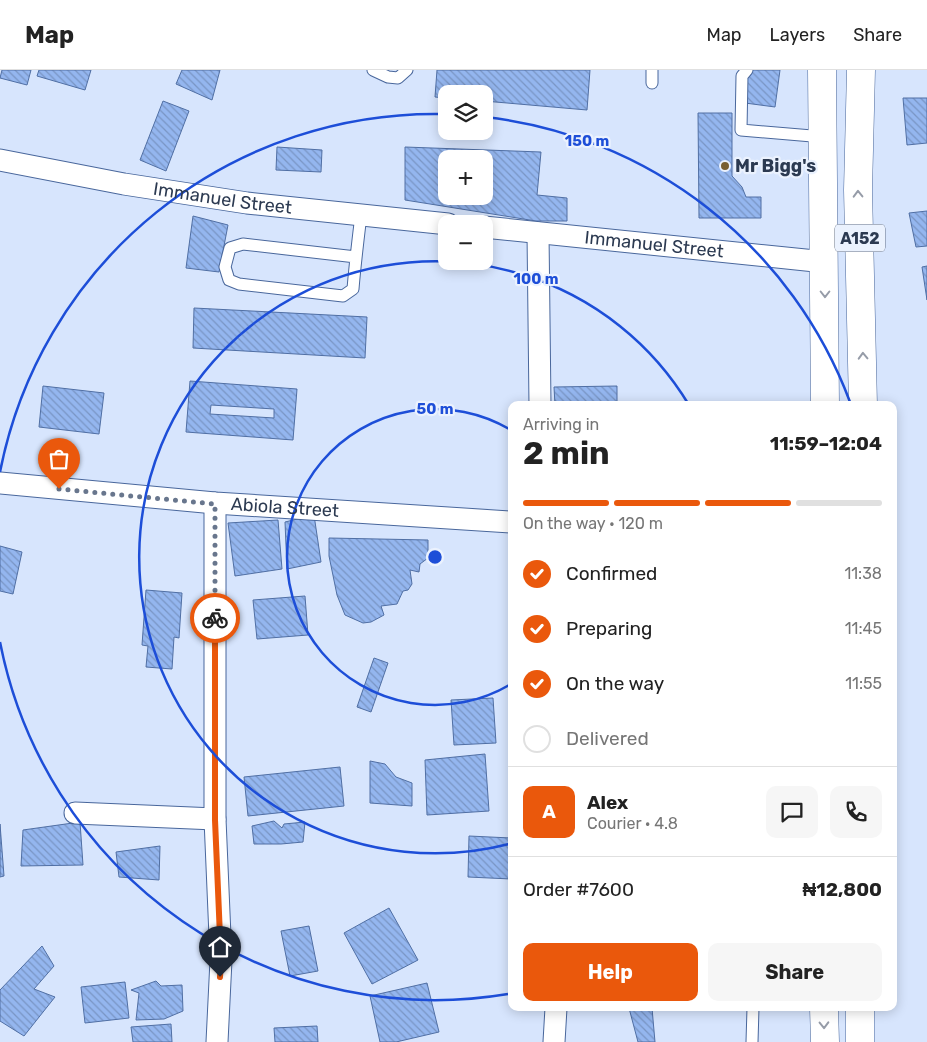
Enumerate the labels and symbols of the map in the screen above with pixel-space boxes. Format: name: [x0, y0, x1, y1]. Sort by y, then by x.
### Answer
text: 150 m: [565, 132, 609, 150]
place label: Mr Bigg's: [735, 155, 816, 177]
marker: Mr Bigg's: [719, 160, 731, 172]
street label: Immanuel Street: [152, 178, 293, 219]
one-way arrow: [853, 190, 864, 198]
road number: A152: [835, 224, 885, 252]
street label: Immanuel Street: [584, 226, 725, 263]
text: 100 m: [514, 270, 558, 288]
one-way arrow: [820, 290, 830, 298]
one-way arrow: [858, 352, 868, 360]
text: 50 m: [417, 400, 453, 418]
pin: [38, 438, 80, 489]
street label: Abiola Street: [230, 493, 340, 522]
centre of rings: [426, 548, 444, 566]
courier: [190, 593, 240, 643]
pin: [199, 926, 241, 977]
one-way arrow: [819, 1021, 829, 1029]

